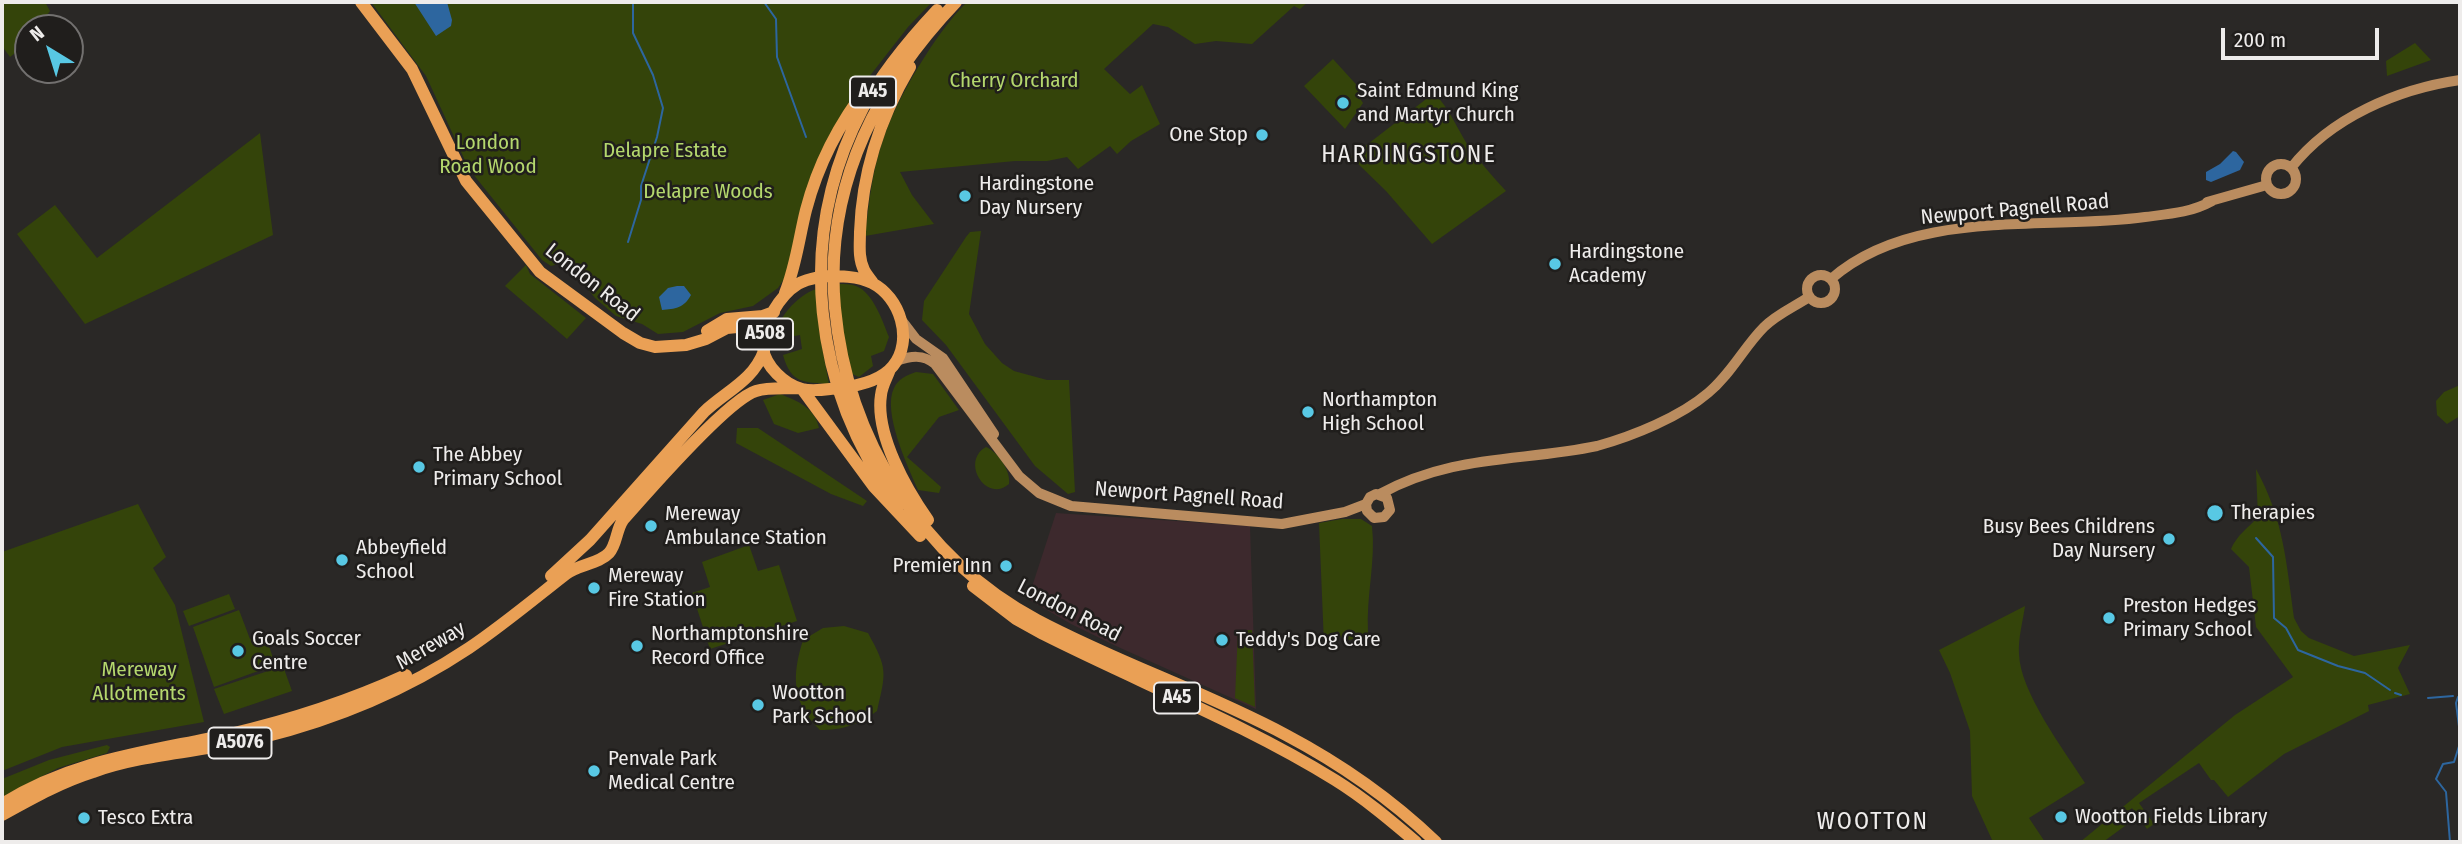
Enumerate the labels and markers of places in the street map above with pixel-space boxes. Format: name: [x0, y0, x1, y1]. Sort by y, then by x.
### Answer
place label: Saint Edmund King and Martyr Church: [1357, 78, 1518, 128]
marker: Saint Edmund King and Martyr Church: [1335, 95, 1351, 111]
place label: One Stop: [1169, 122, 1248, 148]
marker: One Stop: [1254, 127, 1270, 143]
place label: Hardingstone Day Nursery: [979, 171, 1094, 221]
marker: Hardingstone Day Nursery: [957, 188, 973, 204]
place label: Hardingstone Academy: [1569, 239, 1684, 289]
marker: Hardingstone Academy: [1547, 256, 1563, 272]
place label: Northampton High School: [1322, 387, 1437, 437]
marker: Northampton High School: [1300, 404, 1316, 420]
place label: The Abbey Primary School: [433, 442, 562, 492]
marker: The Abbey Primary School: [411, 459, 427, 475]
place label: Therapies: [2231, 500, 2315, 526]
place label: Mereway Ambulance Station: [665, 501, 827, 551]
marker: Therapies: [2205, 503, 2225, 523]
place label: Busy Bees Childrens Day Nursery: [1983, 514, 2155, 564]
marker: Mereway Ambulance Station: [643, 518, 659, 534]
marker: Busy Bees Childrens Day Nursery: [2161, 531, 2177, 547]
place label: Abbeyfield School: [356, 535, 447, 585]
marker: Abbeyfield School: [334, 552, 350, 568]
place label: Premier Inn: [893, 553, 992, 579]
marker: Premier Inn: [998, 558, 1014, 574]
place label: Mereway Fire Station: [608, 563, 706, 613]
marker: Mereway Fire Station: [586, 580, 602, 596]
place label: Preston Hedges Primary School: [2123, 593, 2256, 643]
marker: Preston Hedges Primary School: [2101, 610, 2117, 626]
place label: Northamptonshire Record Office: [651, 621, 809, 671]
place label: Goals Soccer Centre: [252, 626, 361, 676]
place label: Teddy's Dog Care: [1236, 627, 1381, 653]
marker: Teddy's Dog Care: [1214, 632, 1230, 648]
marker: Northamptonshire Record Office: [629, 638, 645, 654]
marker: Goals Soccer Centre: [230, 643, 246, 659]
place label: Wootton Park School: [772, 680, 872, 730]
marker: Wootton Park School: [750, 697, 766, 713]
place label: Penvale Park Medical Centre: [608, 746, 735, 796]
marker: Penvale Park Medical Centre: [586, 763, 602, 779]
place label: Wootton Fields Library: [2075, 804, 2267, 830]
place label: Tesco Extra: [98, 805, 193, 831]
marker: Wootton Fields Library: [2053, 809, 2069, 825]
marker: Tesco Extra: [76, 810, 92, 826]

